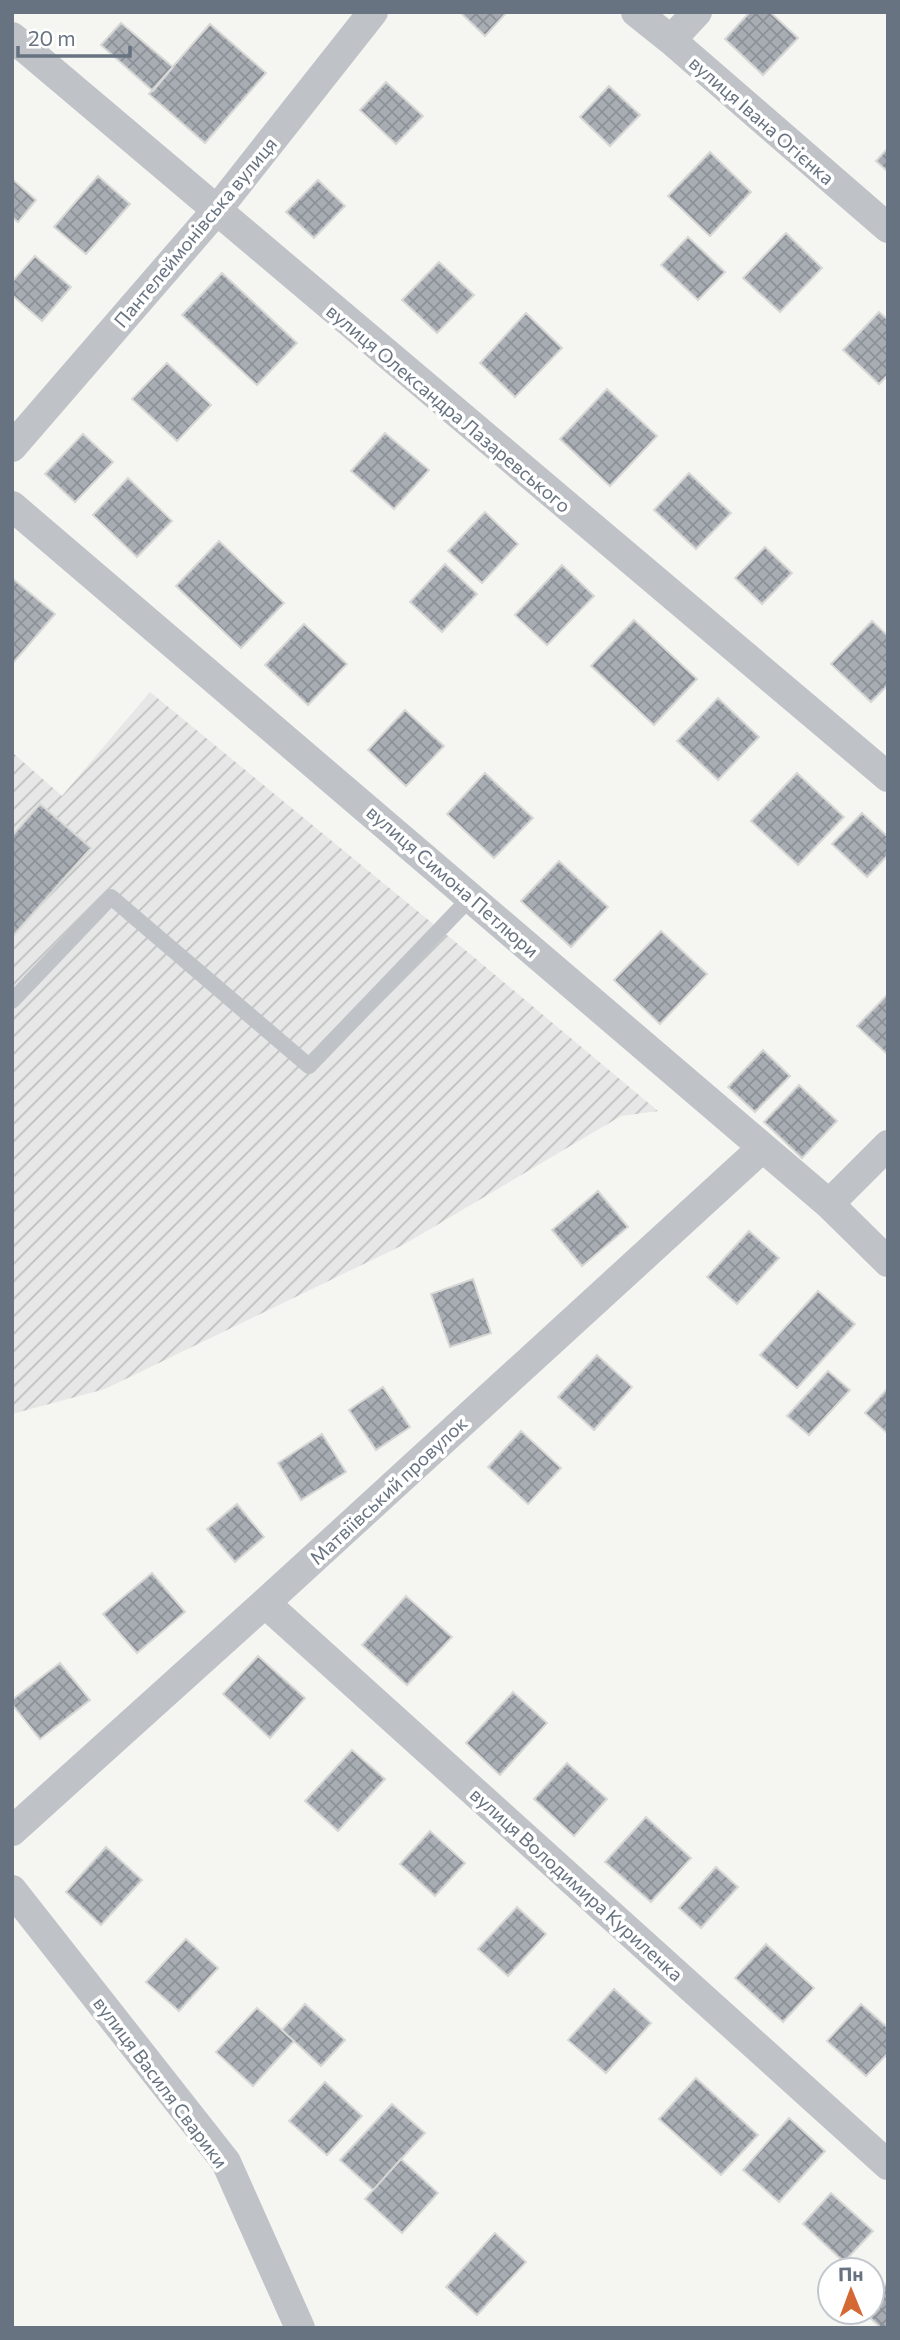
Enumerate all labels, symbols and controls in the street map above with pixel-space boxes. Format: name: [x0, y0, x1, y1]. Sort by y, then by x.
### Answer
scale bar: [18, 14, 130, 58]
text: 20 m: [28, 25, 76, 50]
street label: вулиця Івана Огієнка: [685, 51, 839, 189]
street label: Пантелеймонівська вулиця: [109, 132, 281, 332]
street label: вулиця Олександра Лазаревського: [322, 299, 576, 517]
street label: вулиця Симона Петлюри: [362, 800, 544, 962]
street label: Матвіївський провулок: [305, 1411, 471, 1569]
street label: вулиця Володимира Куриленка: [466, 1782, 688, 1986]
street label: вулиця Василя Сварики: [89, 1992, 233, 2172]
north arrow: [816, 2256, 886, 2326]
text: Пн: [838, 2262, 863, 2285]

